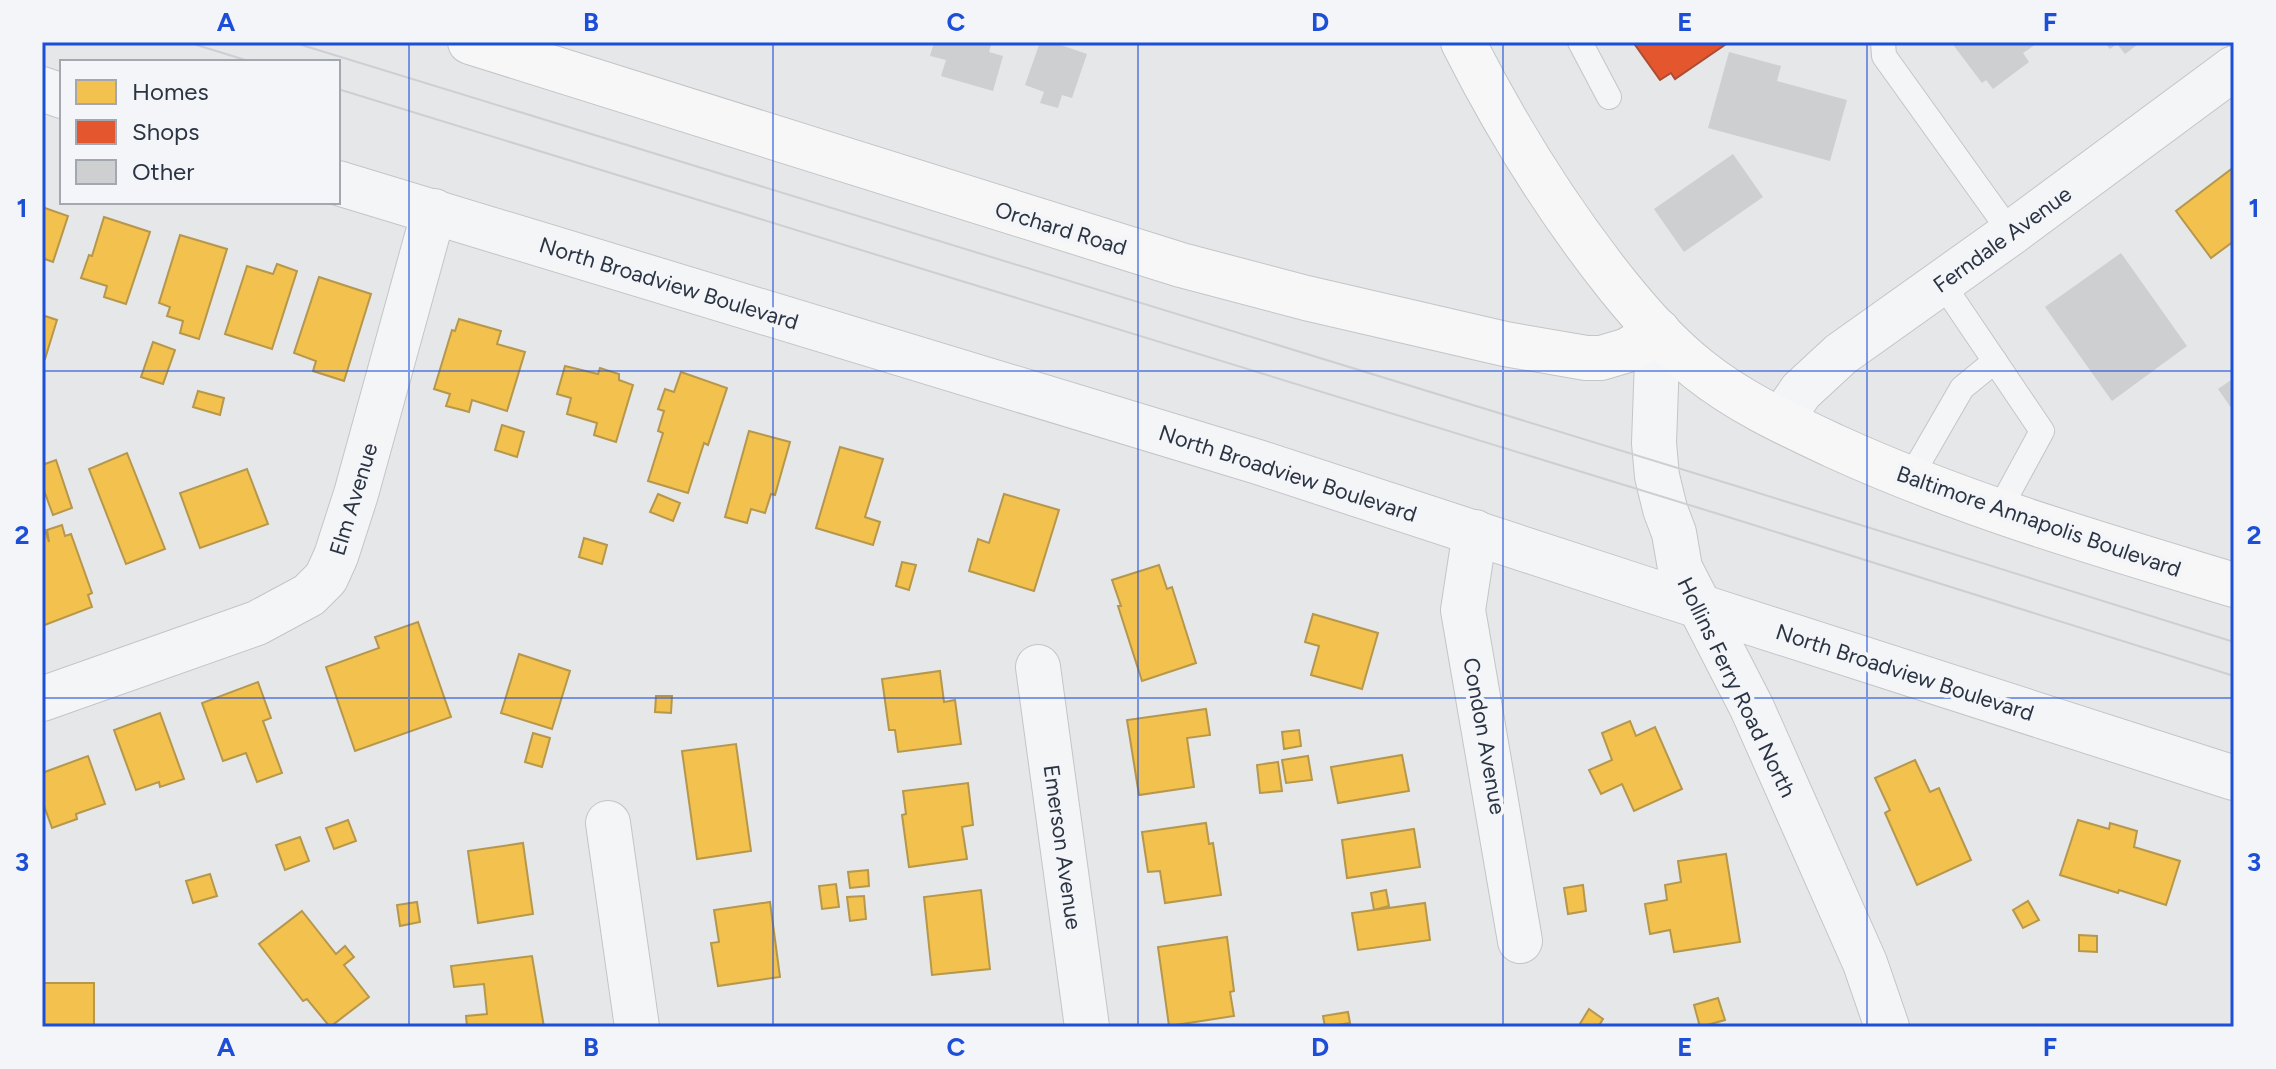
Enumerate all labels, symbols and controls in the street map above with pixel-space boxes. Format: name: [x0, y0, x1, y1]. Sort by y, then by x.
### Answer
text: A: [217, 6, 236, 38]
text: B: [583, 6, 599, 38]
text: C: [947, 6, 966, 38]
text: D: [1311, 6, 1329, 38]
text: E: [1677, 6, 1693, 38]
text: F: [2043, 6, 2057, 38]
legend: [60, 60, 340, 204]
text: Homes: [132, 77, 209, 106]
text: Shops: [132, 117, 199, 146]
text: Other: [132, 157, 194, 186]
street label: Ferndale Avenue: [1928, 180, 2077, 299]
text: 1: [17, 192, 27, 224]
text: 1: [2249, 192, 2259, 224]
street label: Orchard Road: [992, 196, 1130, 261]
street label: North Broadview Boulevard: [536, 231, 802, 336]
street label: North Broadview Boulevard: [1155, 419, 1420, 528]
street label: Elm Avenue: [324, 440, 383, 559]
street label: Baltimore Annapolis Boulevard: [1893, 460, 2185, 583]
text: 2: [14, 519, 30, 551]
text: 2: [2246, 519, 2262, 551]
street label: Hollins Ferry Road North: [1671, 573, 1802, 802]
street label: North Broadview Boulevard: [1772, 618, 2037, 727]
street label: Condon Avenue: [1457, 656, 1512, 817]
street label: Emerson Avenue: [1038, 763, 1087, 931]
text: 3: [15, 846, 29, 878]
text: 3: [2247, 846, 2261, 878]
text: A: [217, 1031, 236, 1063]
text: B: [583, 1031, 599, 1063]
text: C: [947, 1031, 966, 1063]
text: D: [1311, 1031, 1329, 1063]
text: E: [1677, 1031, 1693, 1063]
text: F: [2043, 1031, 2057, 1063]

